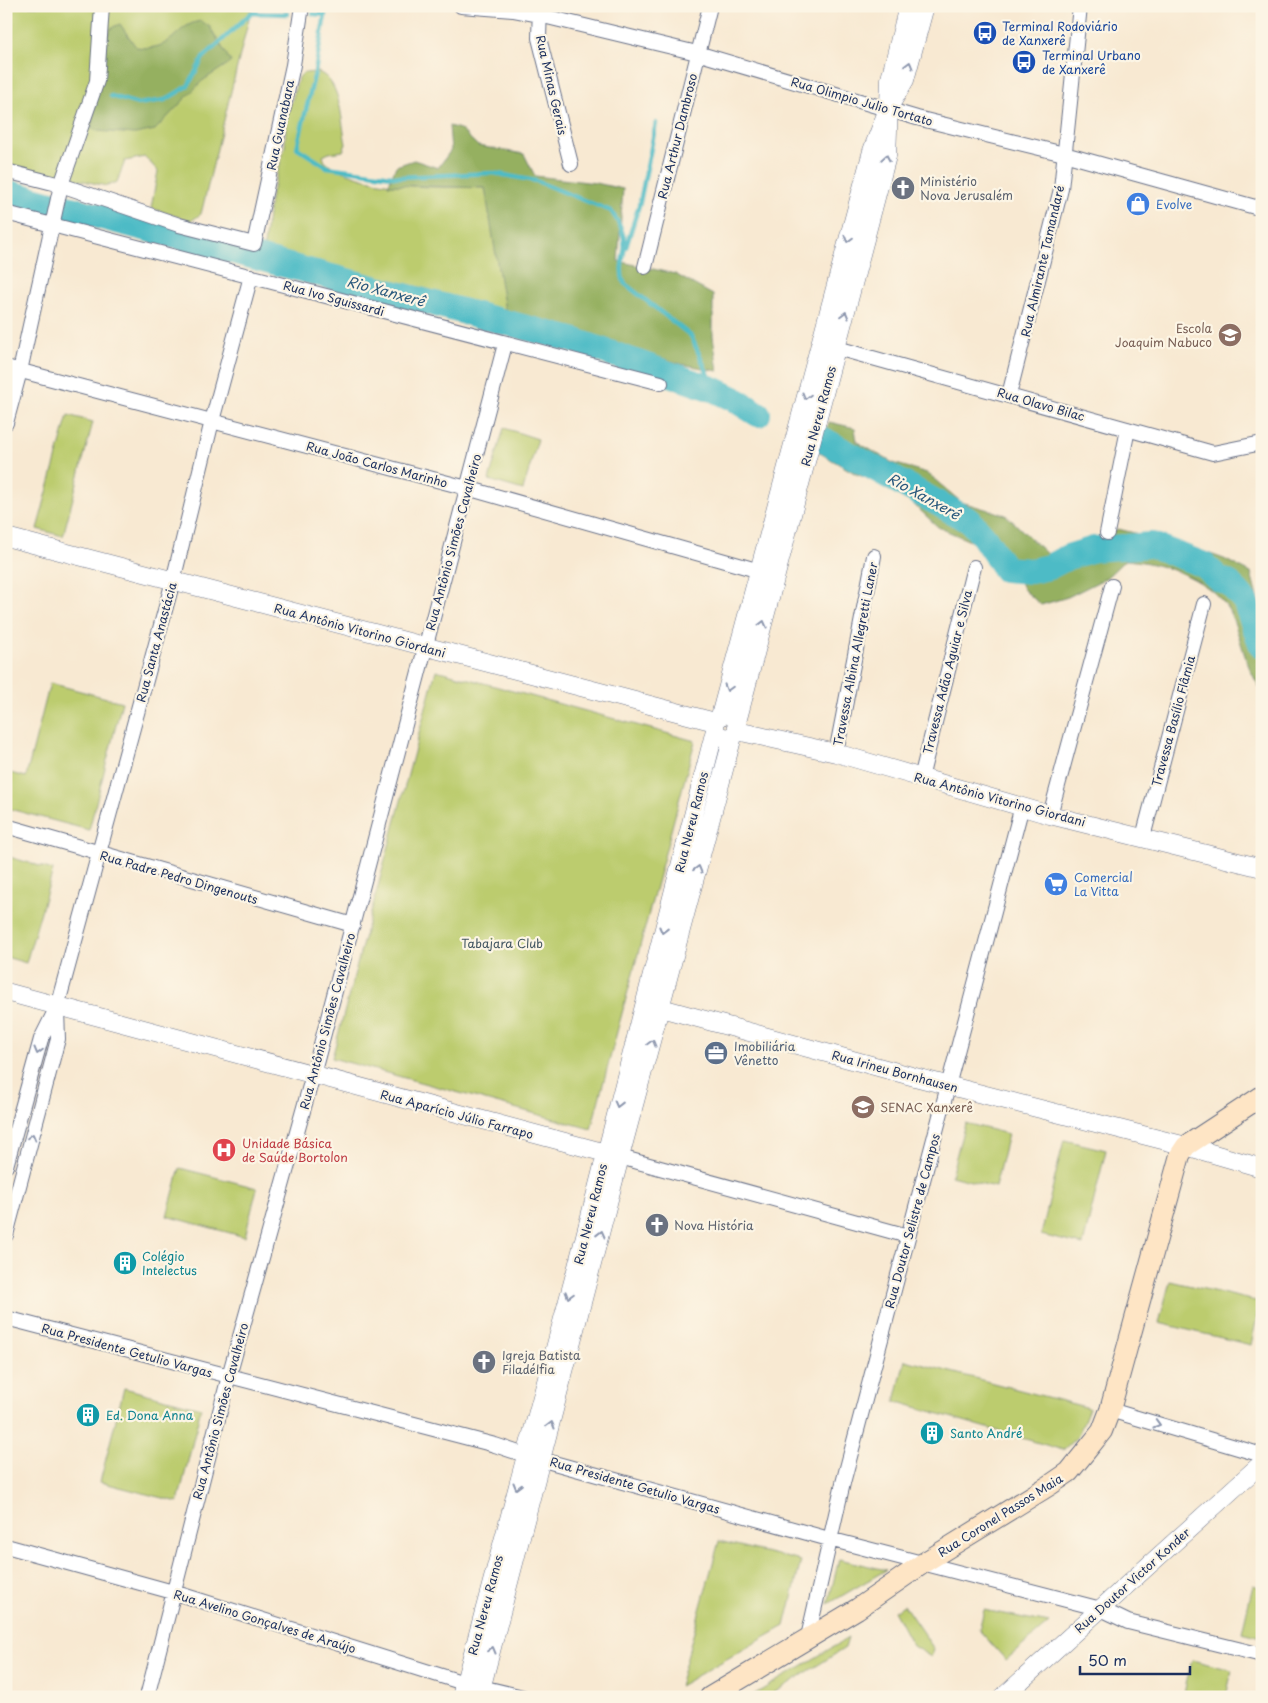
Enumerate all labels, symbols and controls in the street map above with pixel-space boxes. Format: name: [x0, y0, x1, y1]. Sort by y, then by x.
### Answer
place label: Terminal Rodoviário de Xanxerê: [1002, 17, 1118, 49]
bus stop icon: Terminal Rodoviário de Xanxerê: [972, 20, 998, 46]
street label: Rua Minas Gerais: [532, 33, 572, 137]
place label: Terminal Urbano de Xanxerê: [1042, 46, 1141, 78]
bus stop icon: Terminal Urbano de Xanxerê: [1011, 49, 1037, 75]
one-way arrow: [904, 62, 914, 70]
street label: Rua Arthur Dambroso: [653, 71, 701, 201]
street label: Rua Olimpio Julio Tortato: [789, 72, 935, 130]
street label: Rua Guanabara: [262, 78, 298, 172]
one-way arrow: [880, 153, 890, 162]
place label: Ministério Nova Jerusalém: [920, 172, 1013, 204]
church icon: Ministério Nova Jerusalém: [890, 175, 916, 201]
street label: Rua Almirante Tamandaré: [1016, 183, 1068, 339]
shop icon: Evolve: [1125, 191, 1151, 217]
place label: Evolve: [1156, 195, 1193, 213]
one-way arrow: [843, 234, 854, 243]
water label: Rio Xanxerê: [345, 271, 429, 312]
street label: Rua Ivo Sguissardi: [281, 276, 387, 320]
one-way arrow: [839, 311, 849, 320]
place label: Escola Joaquim Nabuco: [1115, 319, 1213, 351]
school or university icon: Escola Joaquim Nabuco: [1217, 322, 1243, 348]
street label: Rua Nereu Ramos: [796, 363, 840, 468]
street label: Rua Olavo Bilac: [995, 383, 1087, 425]
one-way arrow: [802, 391, 812, 399]
street label: Rua João Carlos Marinho: [304, 436, 450, 492]
street label: Rua Antônio Simões Cavalheiro: [421, 451, 485, 632]
water label: Rio Xanxerê: [884, 467, 965, 525]
street label: Travessa Albina Allegretti Laner: [828, 560, 882, 748]
street label: Rua Santa Anastácia: [131, 579, 181, 704]
street label: Travessa Adão Aguiar e Silva: [918, 587, 976, 756]
street label: Rua Antônio Vitorino Giordani: [272, 598, 448, 662]
one-way arrow: [757, 620, 768, 629]
street label: Travessa Basílio Flâmia: [1147, 653, 1199, 789]
one-way arrow: [723, 683, 733, 692]
street label: Rua Antônio Vitorino Giordani: [912, 767, 1088, 831]
street label: Rua Nereu Ramos: [670, 769, 712, 874]
street label: Rua Padre Pedro Dingenouts: [98, 846, 260, 908]
one-way arrow: [693, 865, 703, 873]
place label: Comercial La Vitta: [1074, 868, 1133, 900]
supermarket icon: Comercial La Vitta: [1043, 871, 1069, 897]
one-way arrow: [659, 925, 669, 933]
street label: Rua Antônio Simões Cavalheiro: [295, 930, 359, 1111]
park label: Tabajara Club: [461, 934, 543, 952]
place label: Imobiliária Vênetto: [734, 1037, 796, 1069]
one-way arrow: [646, 1039, 656, 1047]
office icon: Imobiliária Vênetto: [703, 1040, 729, 1066]
street label: Rua Irineu Bornhausen: [830, 1046, 960, 1096]
one-way arrow: [33, 1047, 43, 1055]
street label: Rua Aparício Júlio Farrapo: [378, 1085, 536, 1143]
school or university icon: SENAC Xanxerê: [850, 1094, 876, 1120]
place label: SENAC Xanxerê: [880, 1098, 973, 1116]
one-way arrow: [613, 1099, 623, 1107]
street label: Rua Doutor Selistre de Campos: [880, 1131, 944, 1310]
one-way arrow: [26, 1132, 37, 1141]
place label: Unidade Básica de Saúde Bortolon: [242, 1134, 348, 1166]
hospital icon: Unidade Básica de Saúde Bortolon: [211, 1137, 237, 1163]
street label: Rua Nereu Ramos: [569, 1161, 611, 1266]
church icon: Nova História: [644, 1212, 670, 1238]
place label: Nova História: [674, 1216, 754, 1234]
one-way arrow: [595, 1229, 606, 1238]
place label: Colégio Intelectus: [142, 1247, 197, 1279]
building icon: Colégio Intelectus: [112, 1250, 138, 1276]
one-way arrow: [564, 1291, 574, 1299]
street label: Rua Presidente Getulio Vargas: [40, 1319, 215, 1382]
street label: Rua Antônio Simões Cavalheiro: [188, 1320, 252, 1501]
place label: Igreja Batista Filadélfia: [502, 1346, 581, 1378]
church icon: Igreja Batista Filadélfia: [471, 1349, 497, 1375]
building icon: Ed. Dona Anna: [75, 1402, 101, 1428]
place label: Ed. Dona Anna: [106, 1406, 194, 1424]
one-way arrow: [1152, 1419, 1161, 1429]
one-way arrow: [545, 1420, 556, 1429]
building icon: Santo André: [919, 1420, 945, 1446]
place label: Santo André: [950, 1424, 1022, 1442]
street label: Rua Presidente Getulio Vargas: [548, 1452, 723, 1518]
street label: Rua Coronel Passos Maia: [934, 1469, 1066, 1561]
one-way arrow: [512, 1481, 523, 1490]
street label: Rua Doutor Victor Konder: [1070, 1523, 1194, 1637]
street label: Rua Nereu Ramos: [463, 1552, 507, 1657]
street label: Rua Avelino Gonçalves de Araújo: [172, 1585, 359, 1657]
scale bar: [1080, 1643, 1190, 1675]
one-way arrow: [486, 1645, 497, 1654]
text: 50 m: [1088, 1648, 1127, 1671]

